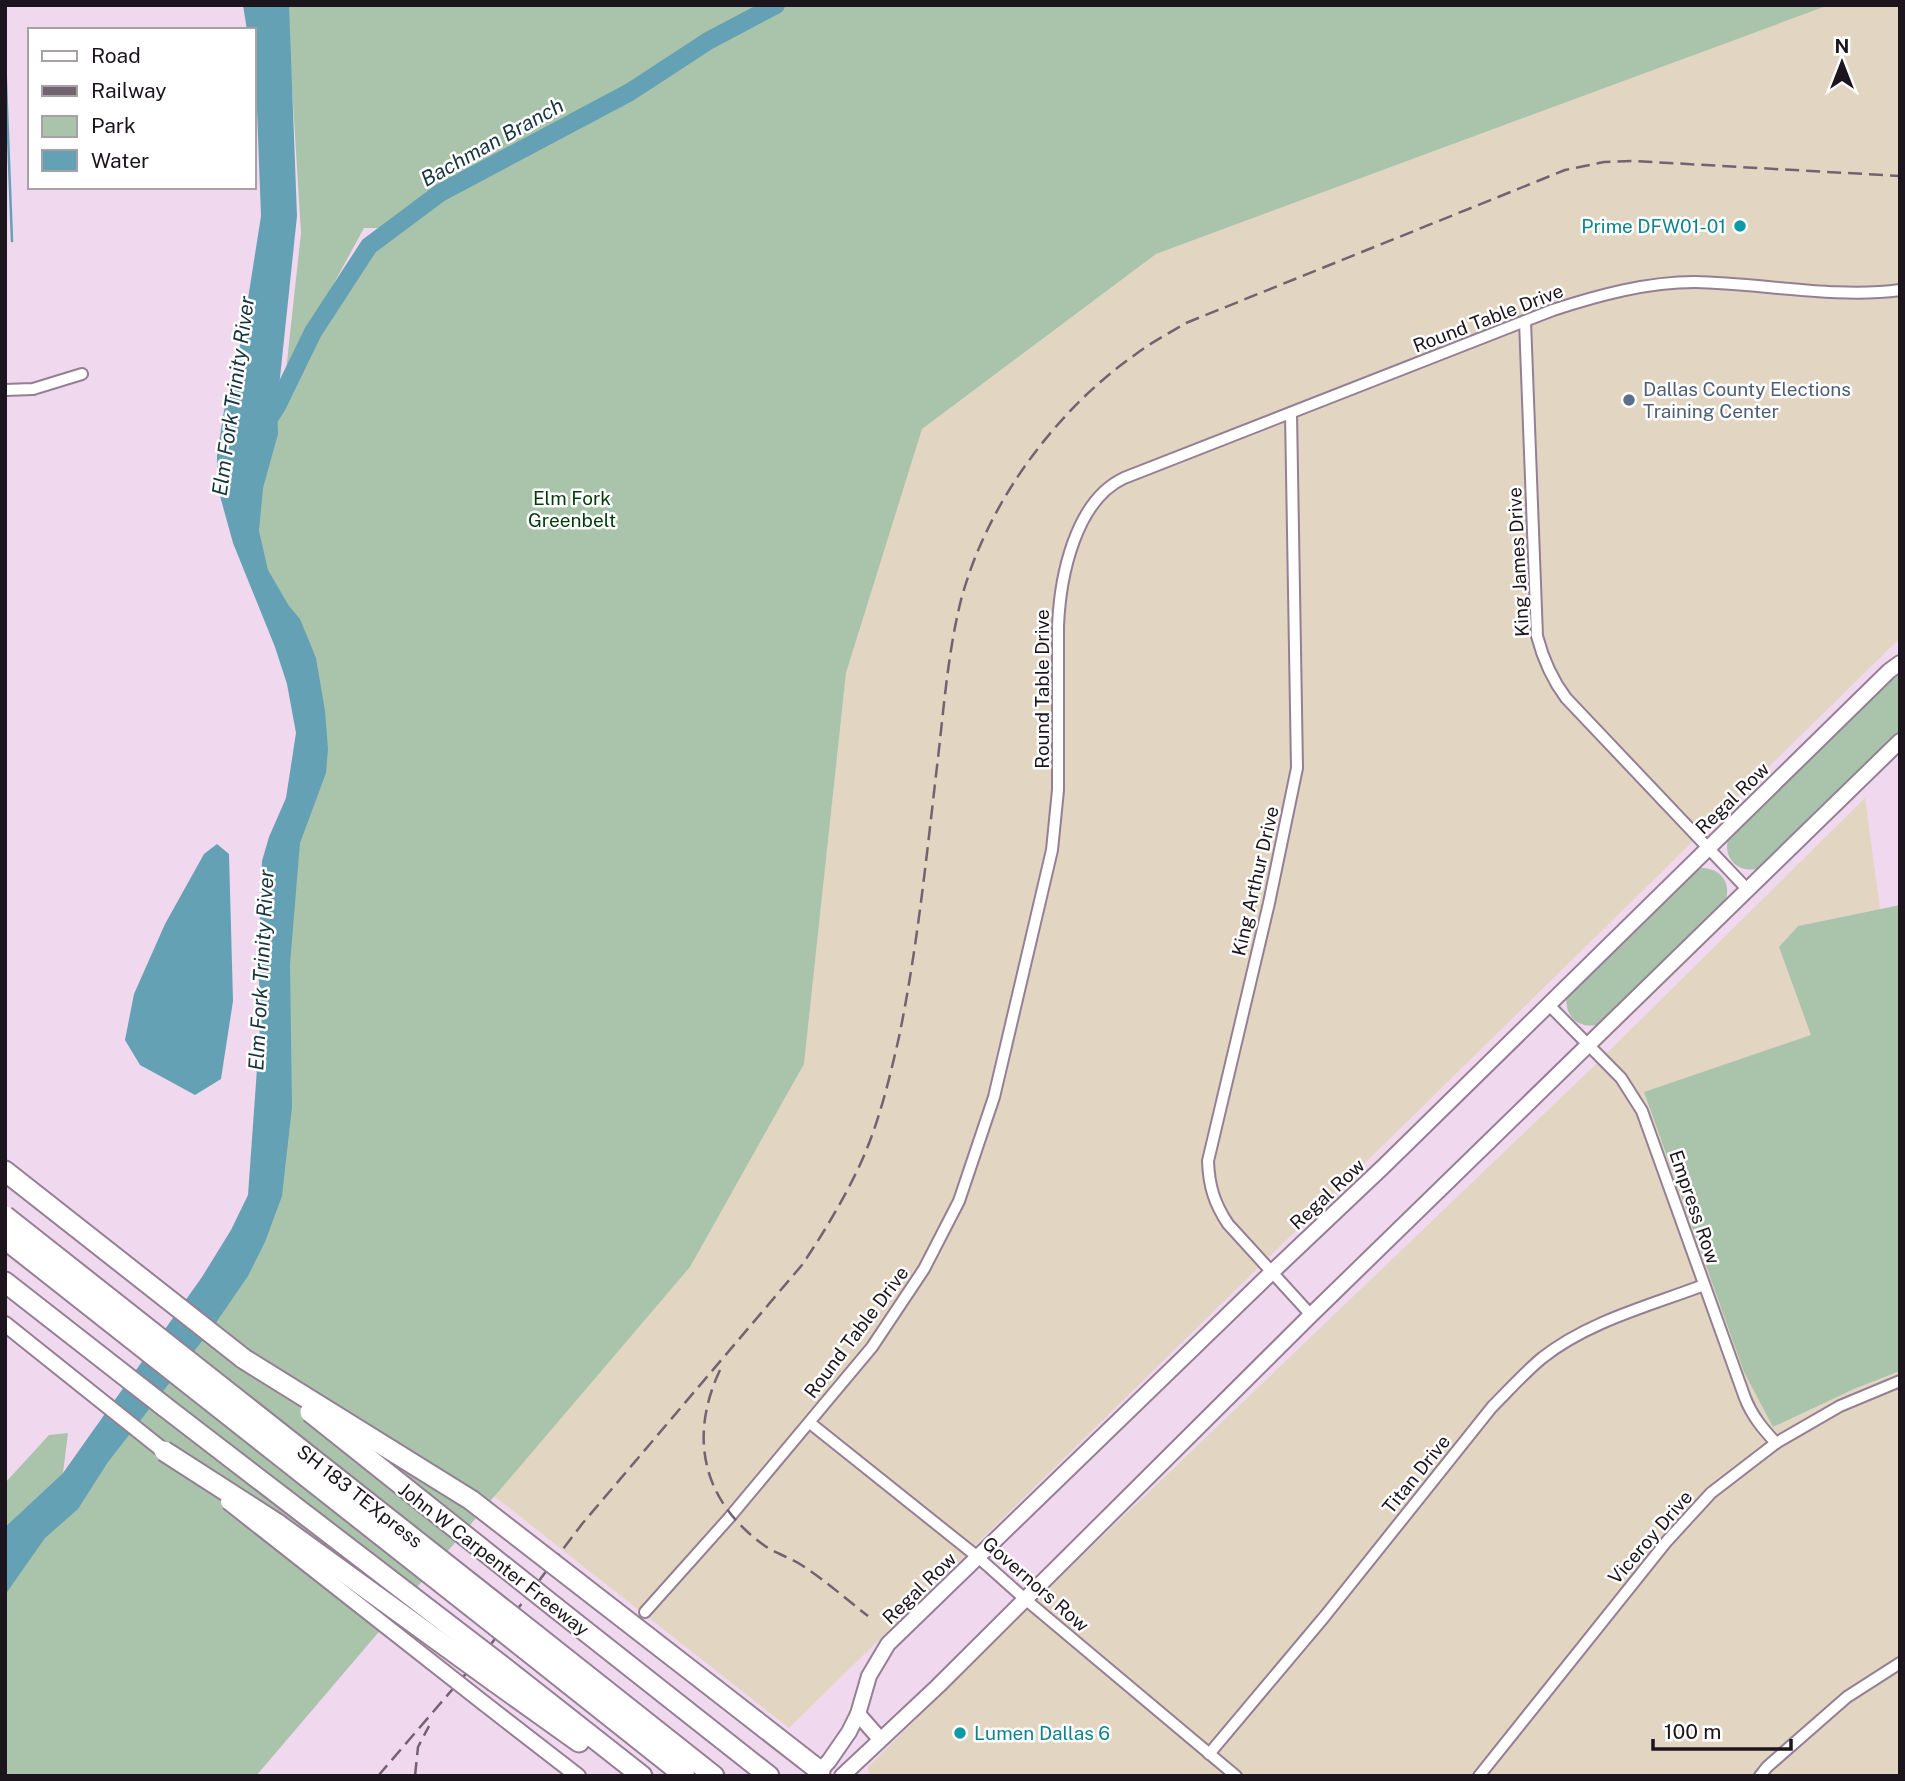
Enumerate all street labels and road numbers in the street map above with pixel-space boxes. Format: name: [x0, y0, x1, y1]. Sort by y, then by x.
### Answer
street label: Round Table Drive: [1410, 279, 1566, 357]
street label: King James Drive: [1503, 487, 1533, 637]
street label: Round Table Drive: [1031, 609, 1053, 769]
street label: Regal Row: [1691, 757, 1773, 838]
street label: King Arthur Drive: [1227, 804, 1283, 958]
street label: Empress Row: [1665, 1147, 1725, 1267]
street label: Regal Row: [1285, 1154, 1369, 1234]
street label: Round Table Drive: [799, 1262, 913, 1402]
street label: Titan Drive: [1378, 1430, 1454, 1518]
street label: SH 183 TEXpress: [293, 1440, 427, 1552]
street label: John W Carpenter Freeway: [395, 1478, 593, 1640]
street label: Viceroy Drive: [1603, 1486, 1697, 1588]
street label: Governors Row: [978, 1532, 1094, 1636]
street label: Regal Row: [878, 1547, 960, 1628]

